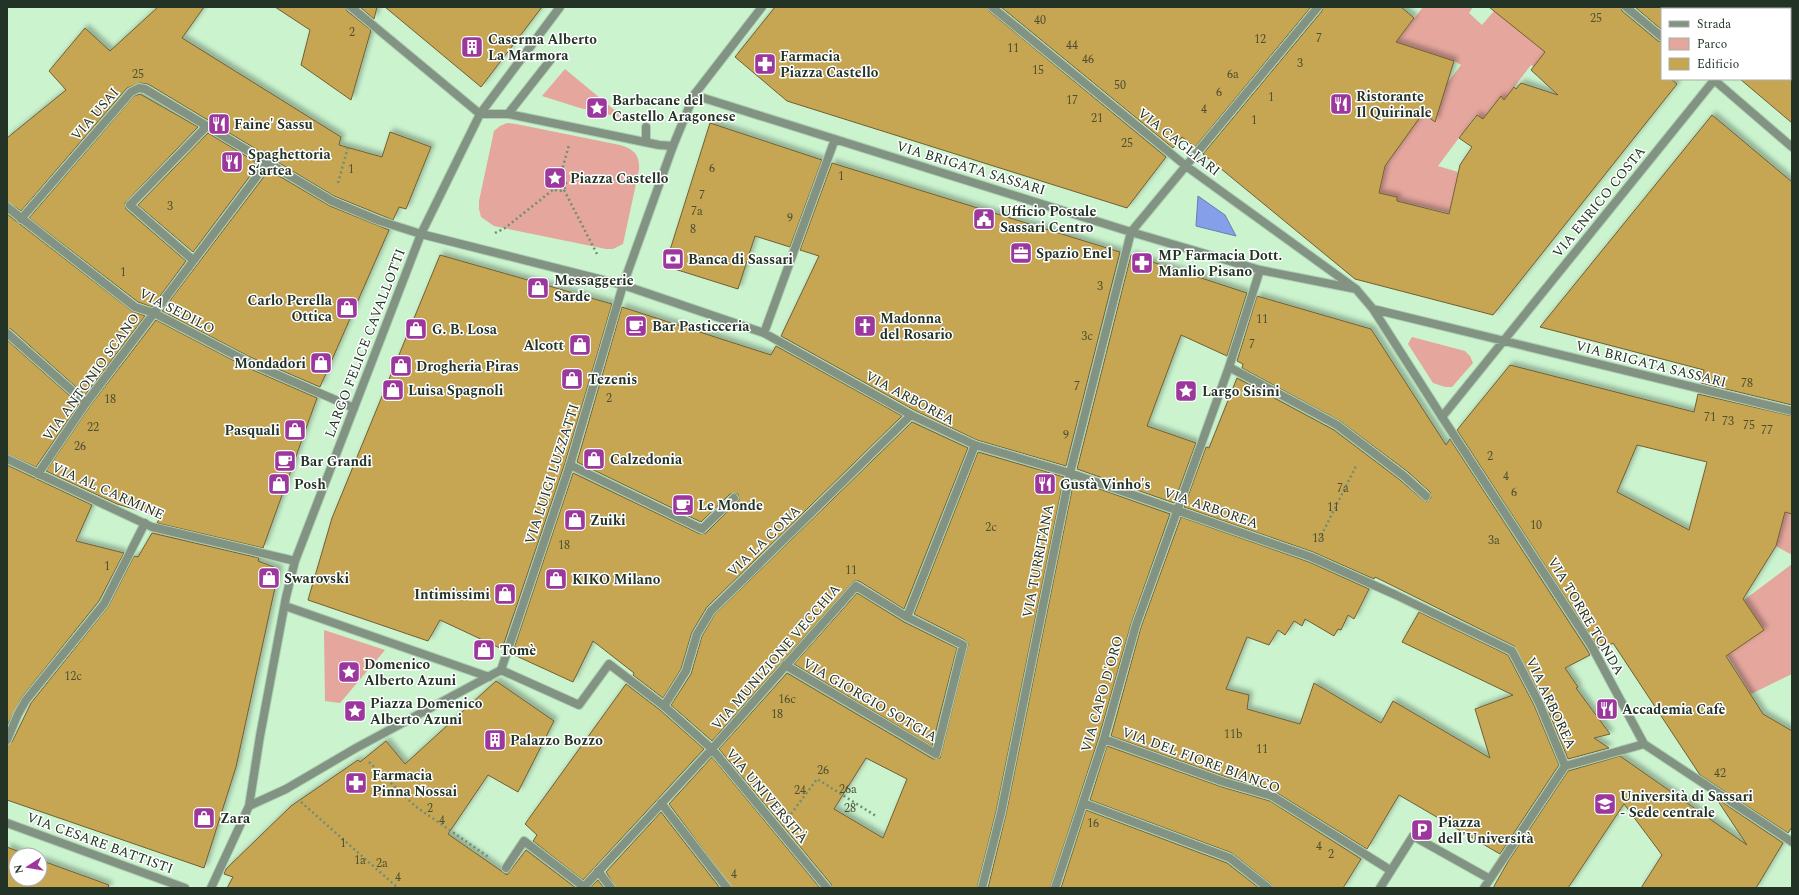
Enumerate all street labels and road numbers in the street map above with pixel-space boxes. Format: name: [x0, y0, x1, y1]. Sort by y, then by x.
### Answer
street label: VIA USAI: [66, 83, 124, 145]
street label: VIA CAGLIARI: [1133, 103, 1225, 181]
street label: VIA BRIGATA SASSARI: [894, 135, 1048, 201]
street label: VIA ENRICO COSTA: [1547, 141, 1651, 262]
street label: LARGO FELICE CAVALLOTTI: [319, 245, 411, 441]
street label: VIA SEDILO: [135, 283, 219, 339]
street label: VIA ANTONIO SCANO: [37, 309, 145, 445]
street label: VIA BRIGATA SASSARI: [1573, 335, 1729, 393]
street label: VIA ARBOREA: [861, 365, 959, 431]
street label: VIA LUIGI LUZZATTI: [519, 401, 585, 547]
street label: VIA AL CARMINE: [48, 457, 168, 525]
street label: VIA ARBOREA: [1161, 482, 1262, 534]
street label: VIA LA CONA: [722, 500, 806, 582]
street label: VIA TURRITANA: [1017, 502, 1059, 620]
street label: VIA TORRE TONDA: [1542, 553, 1630, 679]
street label: VIA MUNIZIONE VECCHIA: [707, 579, 846, 735]
street label: VIA CAPO D'ORO: [1075, 633, 1129, 755]
street label: VIA GIORGIO SOTGIA: [799, 653, 942, 747]
street label: VIA ARBOREA: [1521, 654, 1582, 753]
street label: VIA DEL FIORE BIANCO: [1119, 722, 1283, 798]
street label: VIA UNIVERSITÀ: [721, 744, 814, 849]
street label: VIA CESARE BATTISTI: [24, 807, 176, 879]

